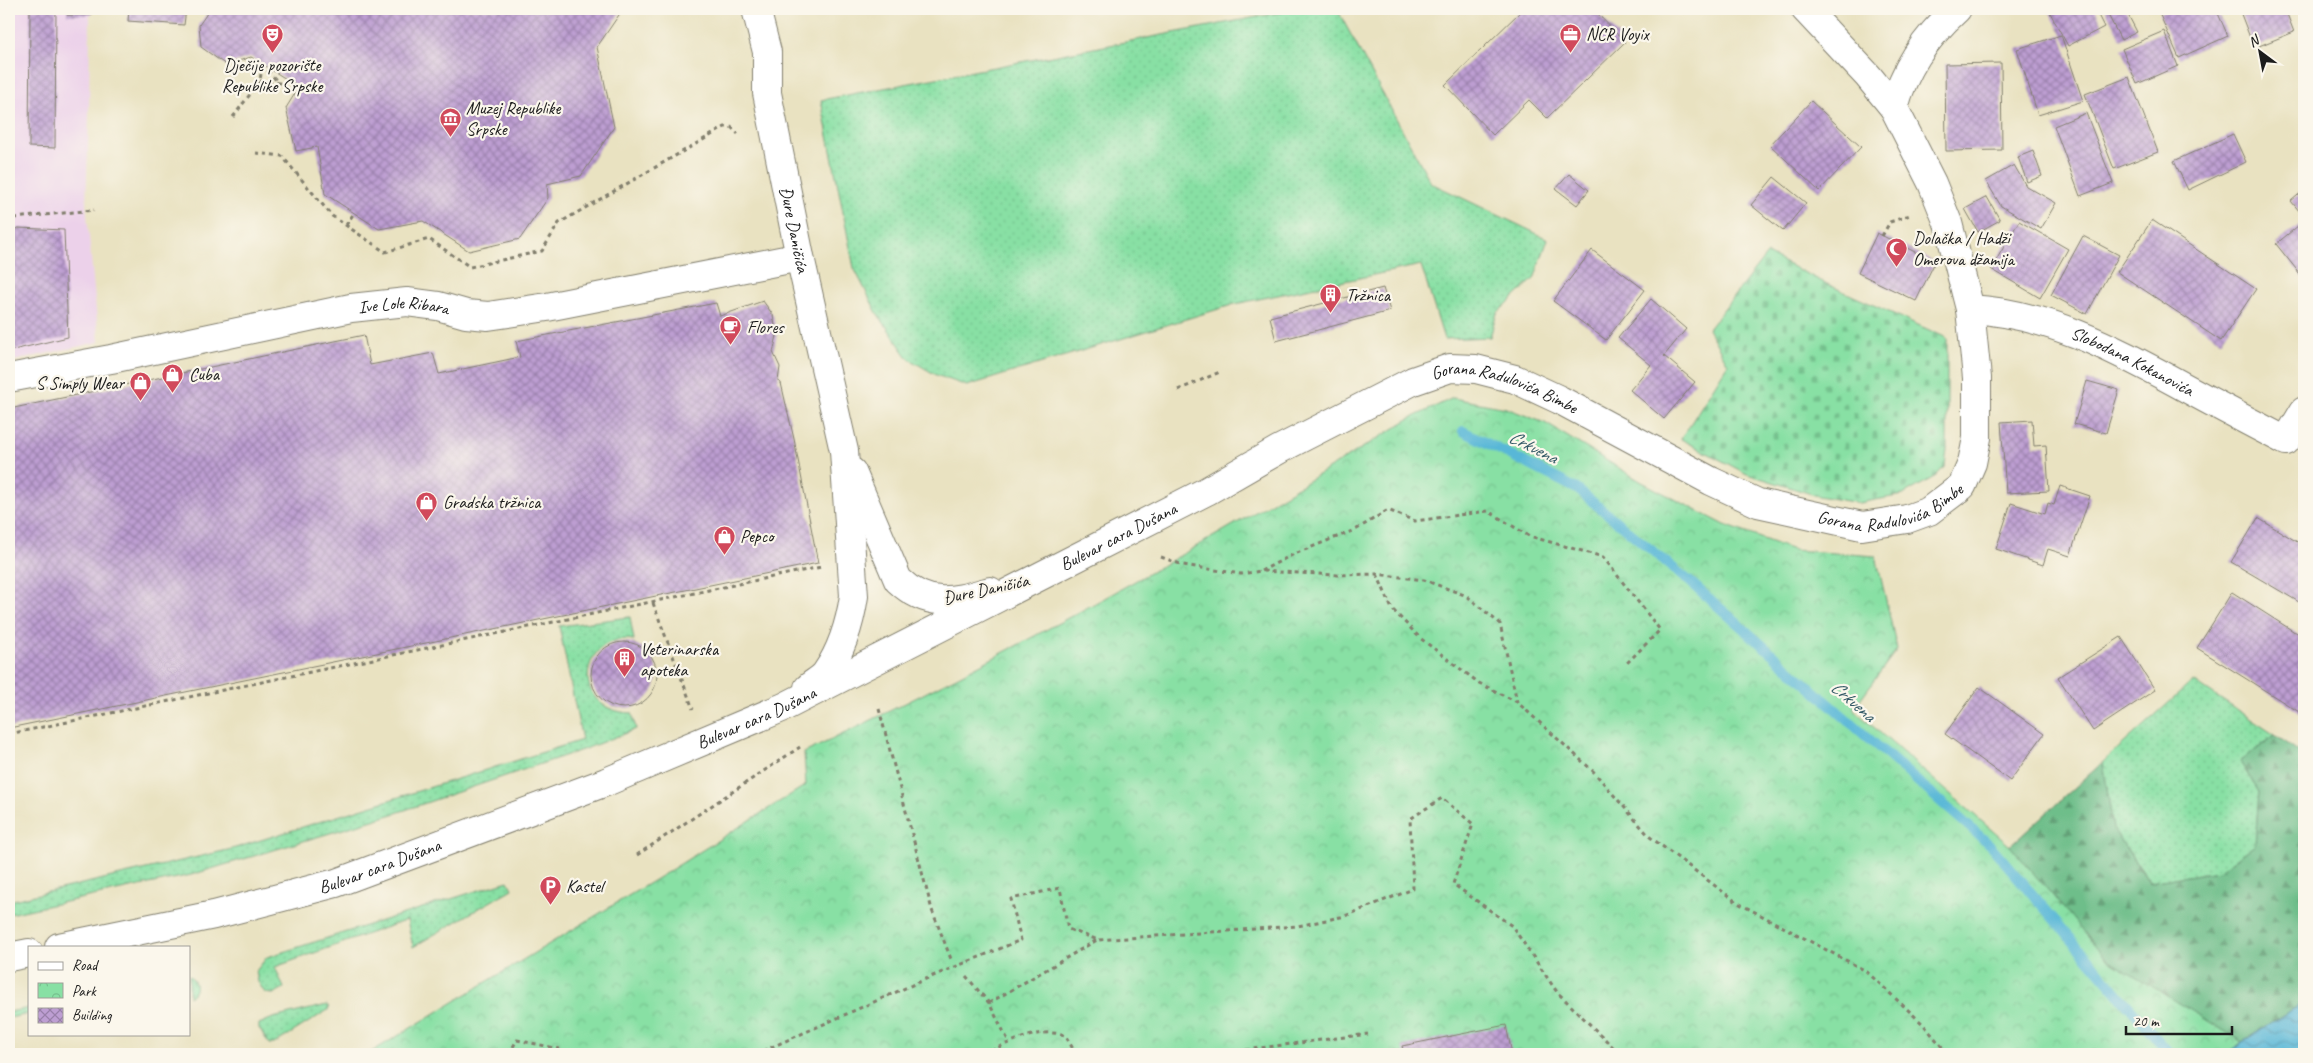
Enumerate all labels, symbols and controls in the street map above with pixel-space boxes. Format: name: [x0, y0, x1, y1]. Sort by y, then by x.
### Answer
office icon: NCR Voyix: [1558, 22, 1582, 53]
theatre icon: Dječije pozorište Republike Srpske: [260, 23, 284, 54]
place label: NCR Voyix: [1586, 23, 1651, 45]
north arrow: [2236, 28, 2286, 78]
text: N: [2245, 31, 2264, 51]
place label: Dječije pozorište Republike Srpske: [222, 54, 323, 97]
place label: Muzej Republike Srpske: [466, 97, 561, 140]
museum icon: Muzej Republike Srpske: [438, 106, 462, 137]
street label: Đure Daničića: [775, 185, 814, 276]
place label: Dolačka / Hadži Omerova džamija: [1913, 227, 2015, 270]
mosque icon: Dolačka / Hadži Omerova džamija: [1885, 236, 1909, 267]
building icon: Tržnica: [1318, 283, 1342, 314]
place label: Tržnica: [1346, 284, 1392, 306]
street label: Ive Lole Ribara: [357, 291, 453, 320]
cafe icon: Flores: [719, 315, 743, 346]
place label: Flores: [747, 316, 785, 338]
street label: Slobodana Kokanovića: [2068, 322, 2198, 402]
street label: Gorana Radulovića Bimbe: [1428, 356, 1582, 419]
shop icon: Cuba: [161, 362, 185, 393]
place label: Cuba: [189, 363, 221, 385]
shop icon: S Simply Wear: [128, 371, 152, 402]
place label: S Simply Wear: [36, 372, 126, 394]
water label: Crkvena: [1505, 425, 1563, 470]
street label: Gorana Radulovića Bimbe: [1816, 478, 1968, 537]
shop icon: Gradska tržnica: [415, 490, 439, 521]
place label: Gradska tržnica: [443, 491, 542, 513]
street label: Bulevar cara Dušana: [1056, 497, 1182, 575]
shop icon: Pepco: [712, 524, 736, 555]
place label: Pepco: [740, 525, 775, 547]
street label: Đure Daničića: [941, 569, 1032, 609]
place label: Veterinarska apoteka: [640, 638, 720, 681]
building icon: Veterinarska apoteka: [612, 647, 636, 678]
water label: Crkvena: [1826, 675, 1882, 728]
street label: Bulevar cara Dušana: [693, 681, 821, 754]
street label: Bulevar cara Dušana: [316, 833, 445, 898]
parking icon: Kastel: [538, 874, 562, 905]
place label: Kastel: [566, 875, 606, 897]
legend: [28, 946, 190, 1036]
text: Road: [72, 956, 99, 975]
text: Park: [72, 982, 97, 1001]
scale bar: [2126, 1003, 2232, 1035]
text: Building: [72, 1006, 112, 1025]
text: 20 m: [2133, 1012, 2160, 1031]

